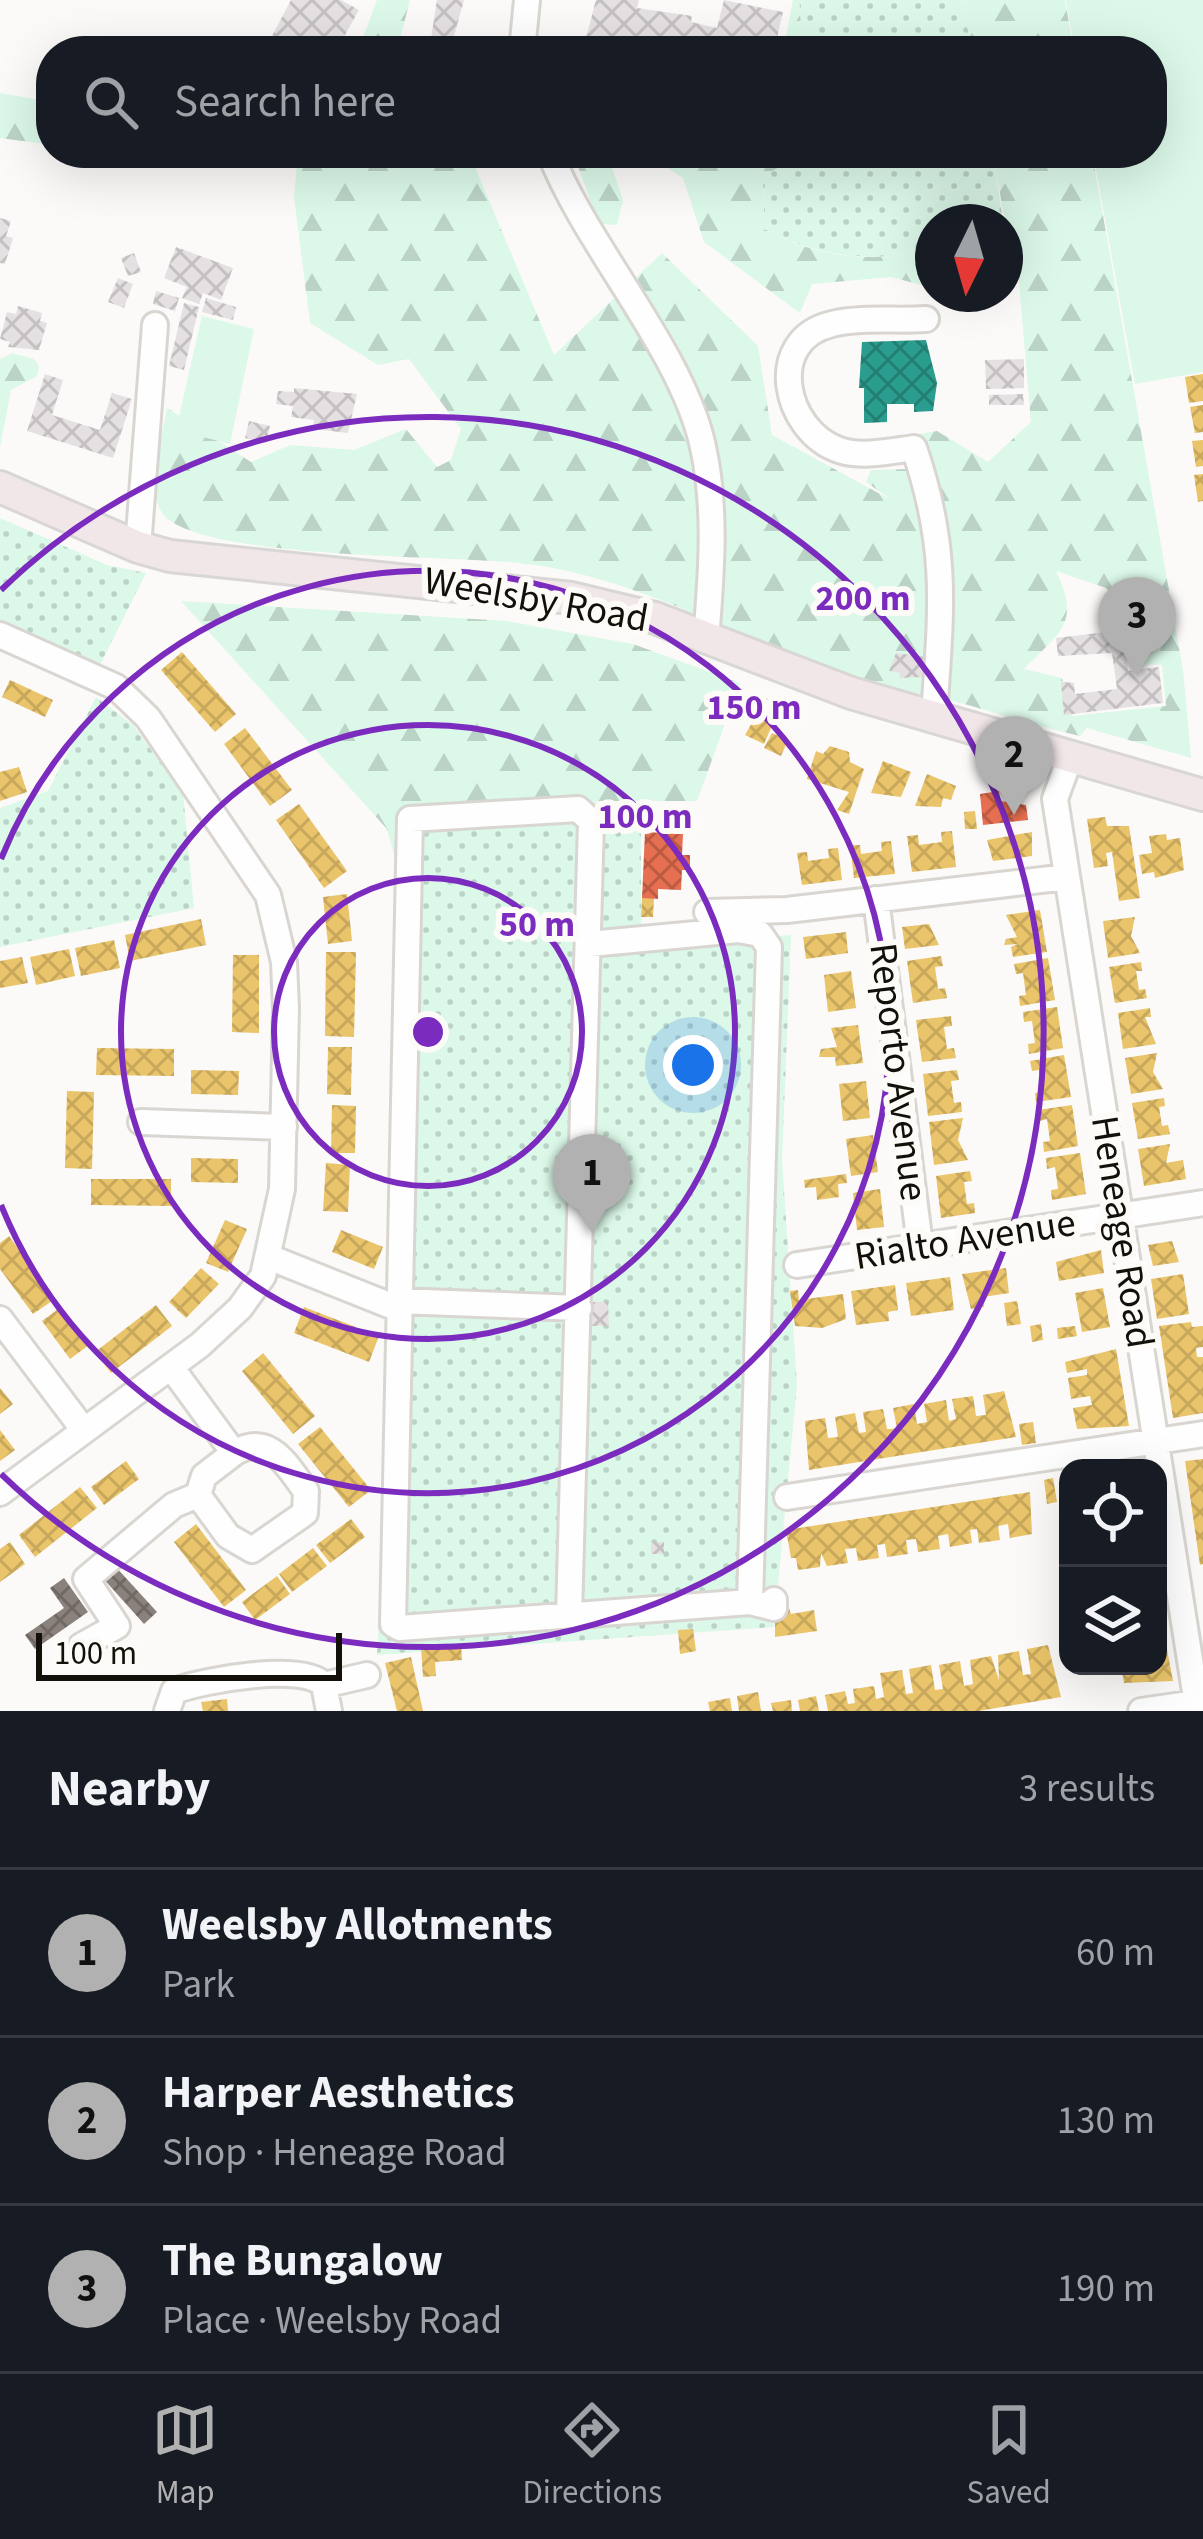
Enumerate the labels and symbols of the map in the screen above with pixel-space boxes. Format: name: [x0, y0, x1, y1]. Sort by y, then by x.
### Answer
north arrow: [915, 204, 1023, 312]
street label: Weelsby Road: [419, 553, 653, 647]
text: 200 m: [815, 573, 911, 624]
pin: 3: [1098, 577, 1176, 676]
text: 150 m: [706, 682, 802, 733]
pin: 2: [975, 716, 1053, 815]
text: 100 m: [597, 791, 693, 842]
text: 50 m: [499, 899, 575, 950]
street label: Reporto Avenue: [854, 940, 942, 1204]
centre of rings: [407, 1011, 449, 1053]
your location: [663, 1035, 723, 1095]
street label: Heneage Road: [1076, 1112, 1168, 1352]
pin: 1: [553, 1134, 631, 1233]
street label: Rialto Avenue: [850, 1195, 1080, 1285]
scale bar: [36, 1627, 342, 1680]

